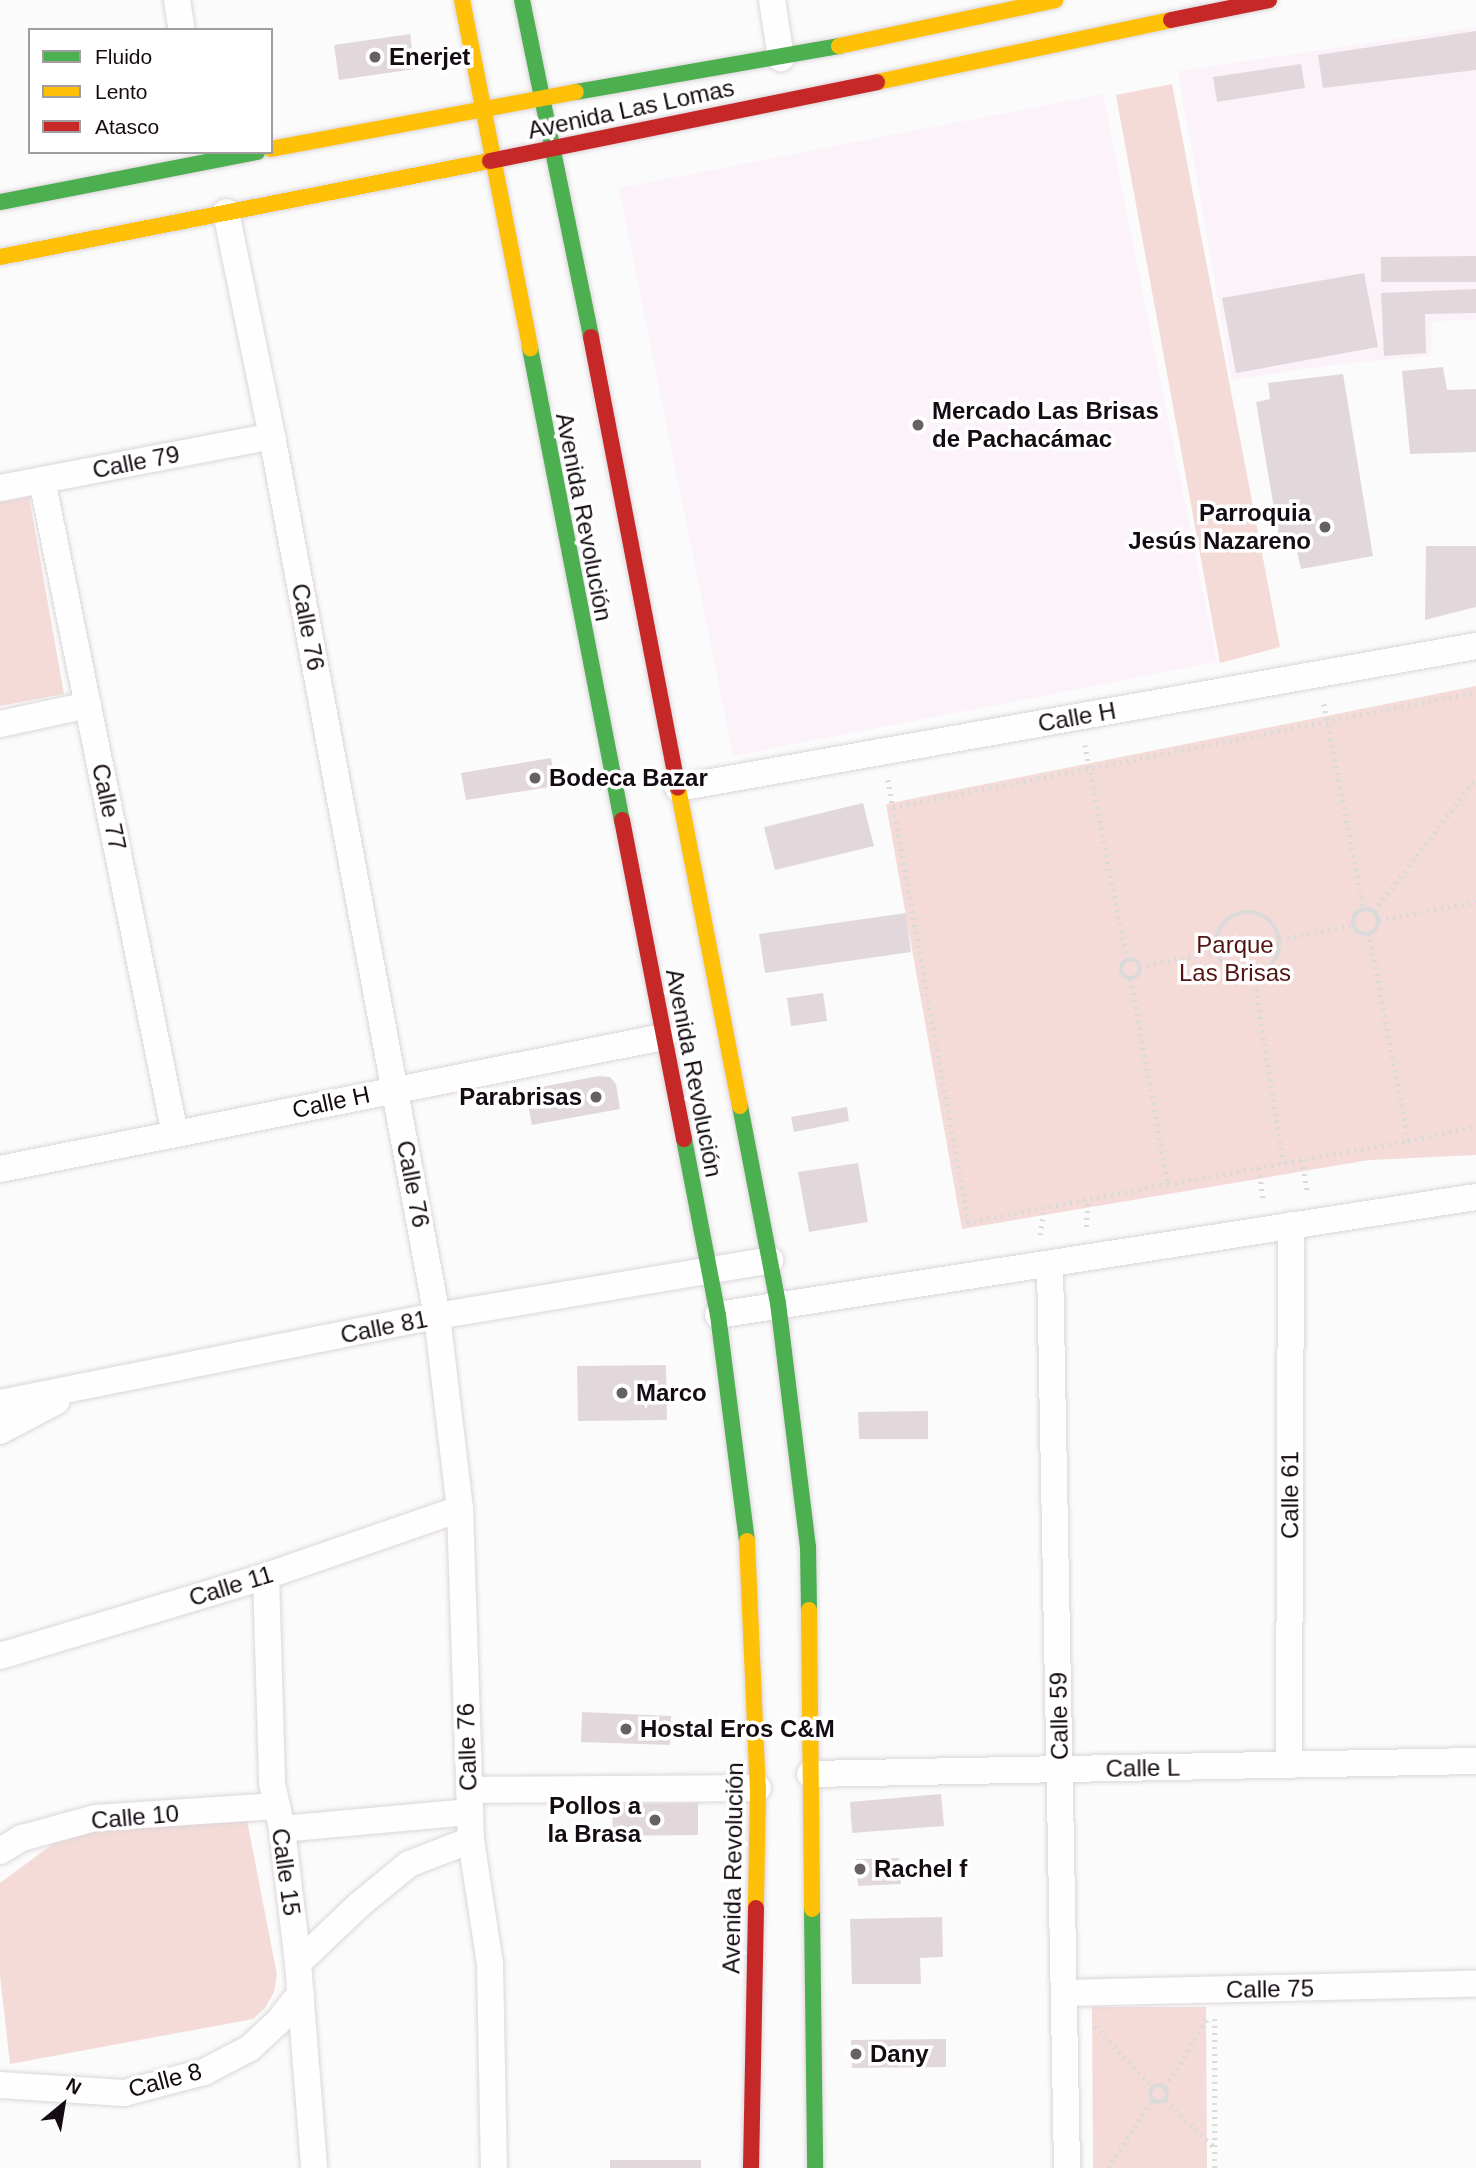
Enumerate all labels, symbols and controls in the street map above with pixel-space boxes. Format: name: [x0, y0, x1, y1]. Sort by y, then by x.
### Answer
legend: [28, 28, 273, 154]
place label: Enerjet: [389, 43, 470, 71]
text: Fluido: [95, 45, 152, 68]
marker: Enerjet: [367, 49, 383, 65]
street label: Avenida Las Lomas: [525, 73, 737, 145]
text: Lento: [95, 80, 148, 103]
text: Atasco: [95, 115, 159, 138]
place label: Mercado Las Brisas de Pachacámac: [932, 397, 1159, 453]
street label: Avenida Revolución: [550, 410, 618, 624]
marker: Mercado Las Brisas de Pachacámac: [910, 417, 926, 433]
street label: Calle 79: [90, 439, 182, 485]
place label: Parroquia Jesús Nazareno: [1128, 499, 1311, 555]
marker: Parroquia Jesús Nazareno: [1317, 519, 1333, 535]
street label: Calle 76: [285, 581, 331, 673]
street label: Calle H: [1036, 696, 1118, 738]
street label: Calle 77: [86, 761, 132, 853]
place label: Bodeca Bazar: [549, 764, 708, 792]
marker: Bodeca Bazar: [527, 770, 543, 786]
park label: Parque Las Brisas: [1179, 931, 1291, 987]
street label: Avenida Revolución: [660, 966, 728, 1180]
street label: Calle H: [290, 1080, 372, 1124]
place label: Parabrisas: [459, 1083, 582, 1111]
marker: Parabrisas: [588, 1089, 604, 1105]
street label: Calle 76: [390, 1138, 436, 1230]
street label: Calle 81: [338, 1304, 430, 1350]
place label: Marco: [636, 1379, 707, 1407]
marker: Marco: [614, 1385, 630, 1401]
street label: Calle 61: [1276, 1451, 1304, 1539]
street label: Calle 11: [186, 1560, 276, 1612]
street label: Calle 59: [1044, 1672, 1074, 1760]
street label: Calle 76: [451, 1702, 483, 1792]
place label: Hostal Eros C&M: [640, 1715, 835, 1743]
marker: Hostal Eros C&M: [618, 1721, 634, 1737]
street label: Calle L: [1105, 1753, 1181, 1783]
street label: Avenida Revolución: [717, 1762, 749, 1974]
place label: Pollos a la Brasa: [548, 1792, 641, 1848]
street label: Calle 10: [90, 1799, 180, 1835]
marker: Pollos a la Brasa: [647, 1812, 663, 1828]
street label: Calle 15: [266, 1826, 306, 1918]
place label: Rachel f: [874, 1855, 967, 1883]
marker: Rachel f: [852, 1861, 868, 1877]
street label: Calle 75: [1226, 1974, 1314, 2004]
place label: Dany: [870, 2040, 929, 2068]
marker: Dany: [848, 2046, 864, 2062]
street label: Calle 8: [125, 2056, 205, 2104]
north arrow: [28, 2070, 98, 2140]
text: N: [63, 2074, 85, 2099]

